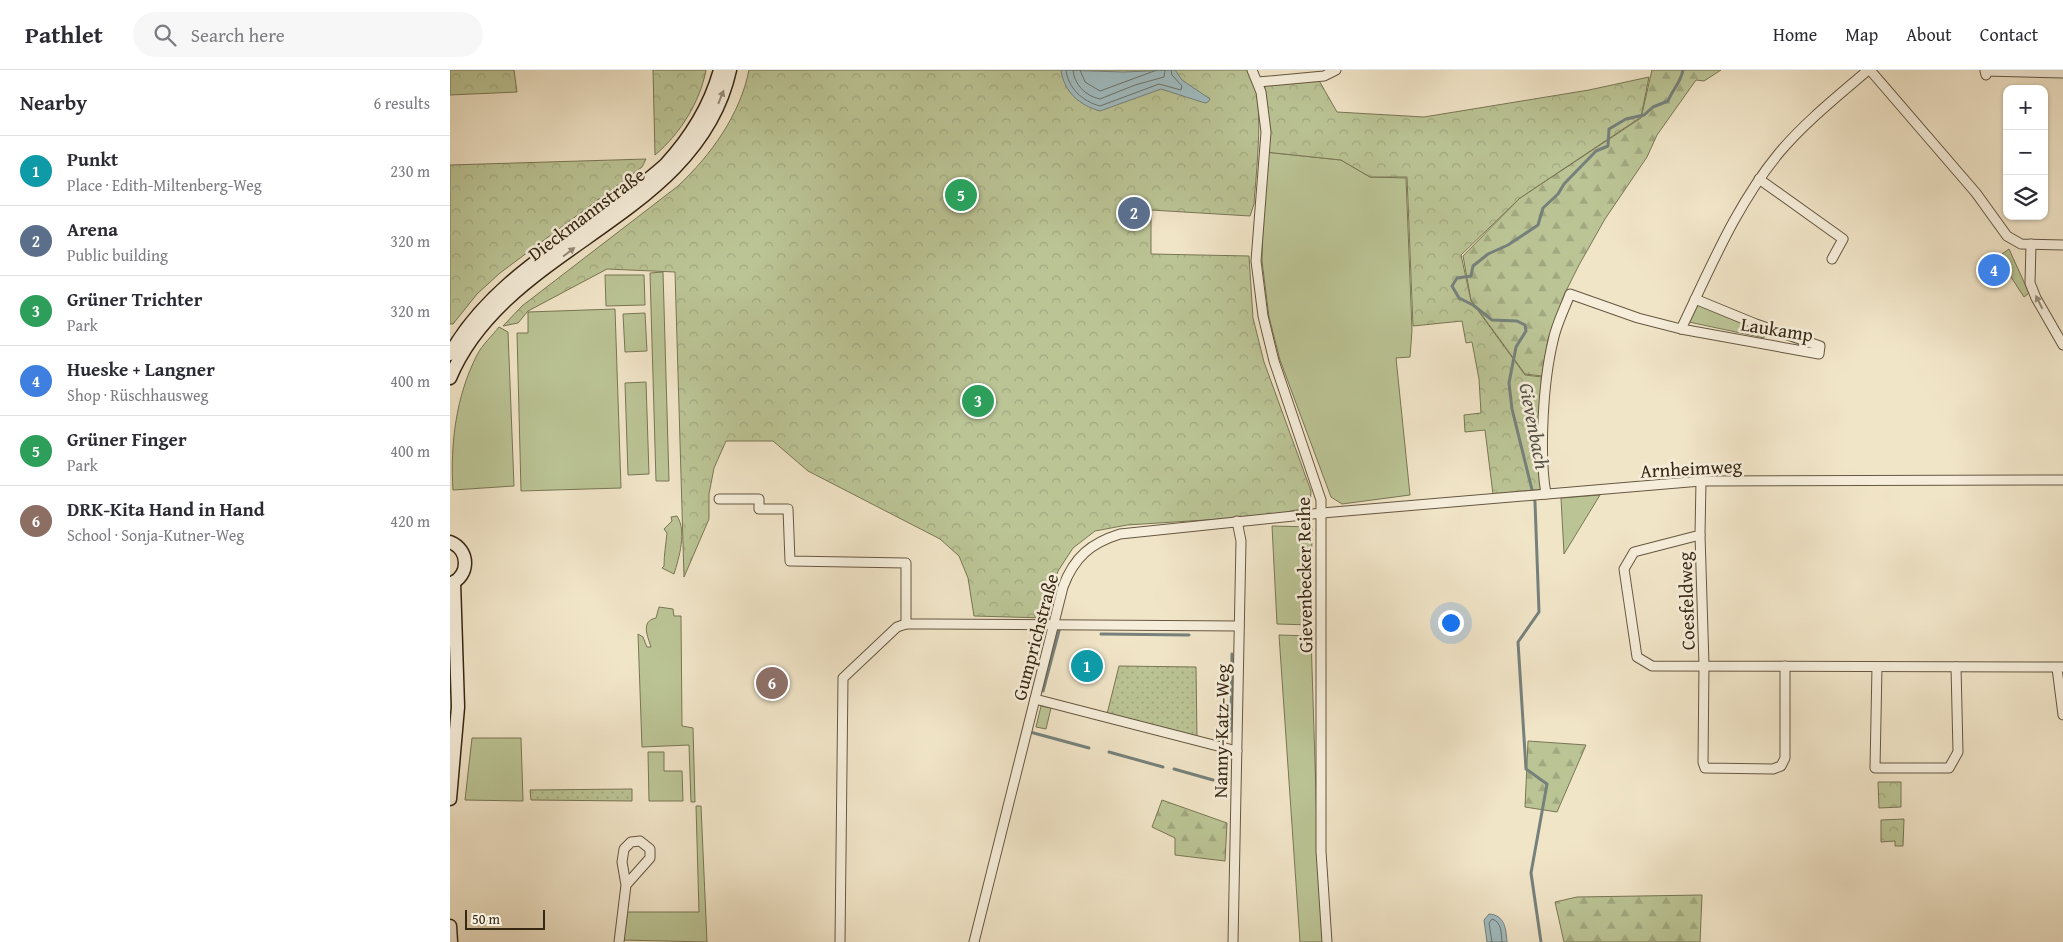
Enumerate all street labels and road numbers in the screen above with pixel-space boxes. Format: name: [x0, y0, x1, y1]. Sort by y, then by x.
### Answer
street label: Dieckmannstraße: [522, 161, 651, 267]
street label: Laukamp: [1739, 309, 1815, 349]
street label: Arnheimweg: [1639, 451, 1743, 485]
street label: Gievenbecker Reihe: [1289, 497, 1319, 653]
street label: Coesfeldweg: [1670, 551, 1702, 651]
street label: Gumprichstraße: [1005, 570, 1065, 703]
street label: Nanny-Katz-Weg: [1206, 663, 1236, 798]

